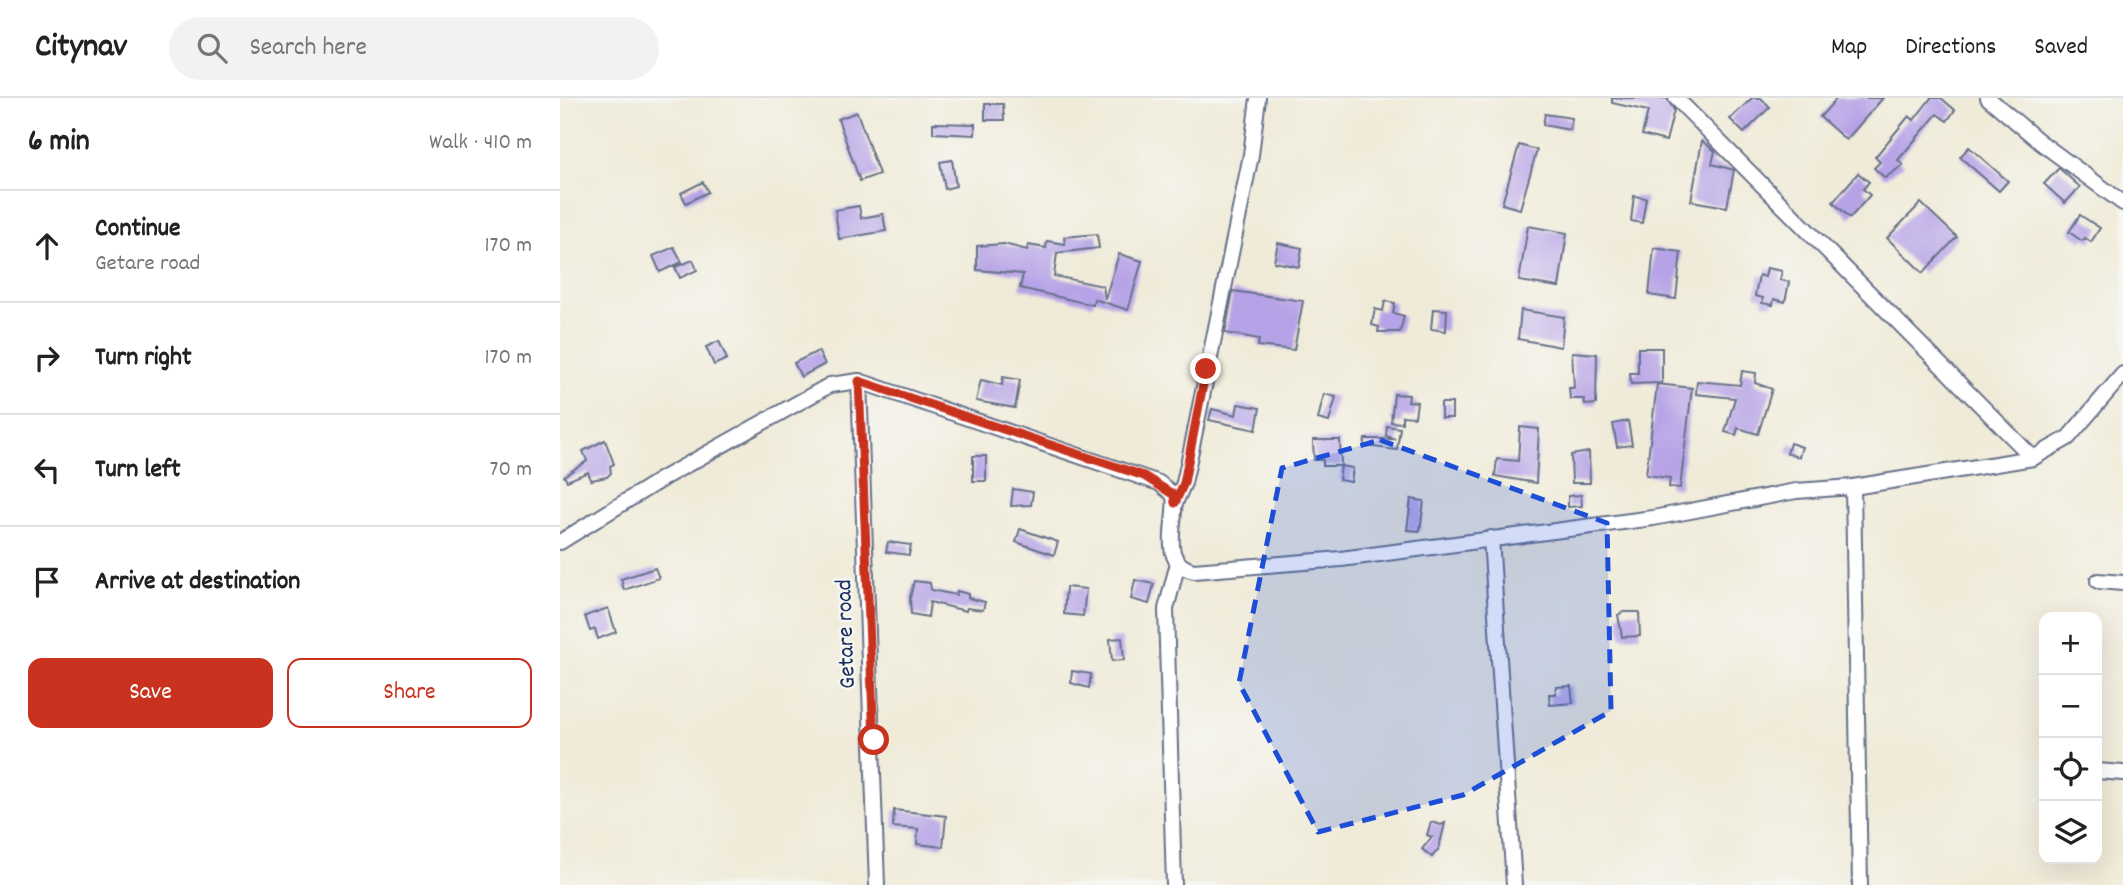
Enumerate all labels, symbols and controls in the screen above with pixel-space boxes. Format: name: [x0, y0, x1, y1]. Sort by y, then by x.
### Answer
search box: [169, 17, 659, 80]
text: Citynav: [35, 25, 127, 72]
icon: search: [193, 29, 231, 67]
text: Search here: [249, 30, 367, 67]
text: Map: [1831, 31, 1867, 65]
text: Directions: [1905, 31, 1996, 65]
text: Saved: [2034, 31, 2088, 65]
text: 6 min: [28, 122, 90, 165]
text: Walk · 410 m: [429, 127, 532, 160]
text: Continue: [95, 211, 180, 248]
icon: ahead: [28, 227, 66, 265]
text: 170 m: [485, 230, 532, 263]
text: Getare road: [95, 248, 200, 281]
icon: right: [28, 339, 66, 377]
text: Turn right: [95, 340, 192, 377]
text: 170 m: [485, 342, 532, 375]
route end: [1190, 353, 1221, 384]
icon: left: [28, 451, 66, 489]
text: Turn left: [95, 452, 181, 489]
text: 70 m: [490, 454, 532, 487]
icon: arrive: [28, 563, 66, 601]
text: Arrive at destination: [95, 564, 300, 601]
street label: Getare road: [828, 579, 866, 689]
map controls: [2039, 612, 2102, 864]
button: +: [2039, 612, 2102, 675]
button: Save: [28, 658, 273, 728]
button: Share: [287, 658, 532, 728]
button: −: [2039, 675, 2102, 738]
route start: [858, 724, 889, 755]
button: locate: [2039, 738, 2102, 801]
button: layers: [2039, 801, 2102, 864]

